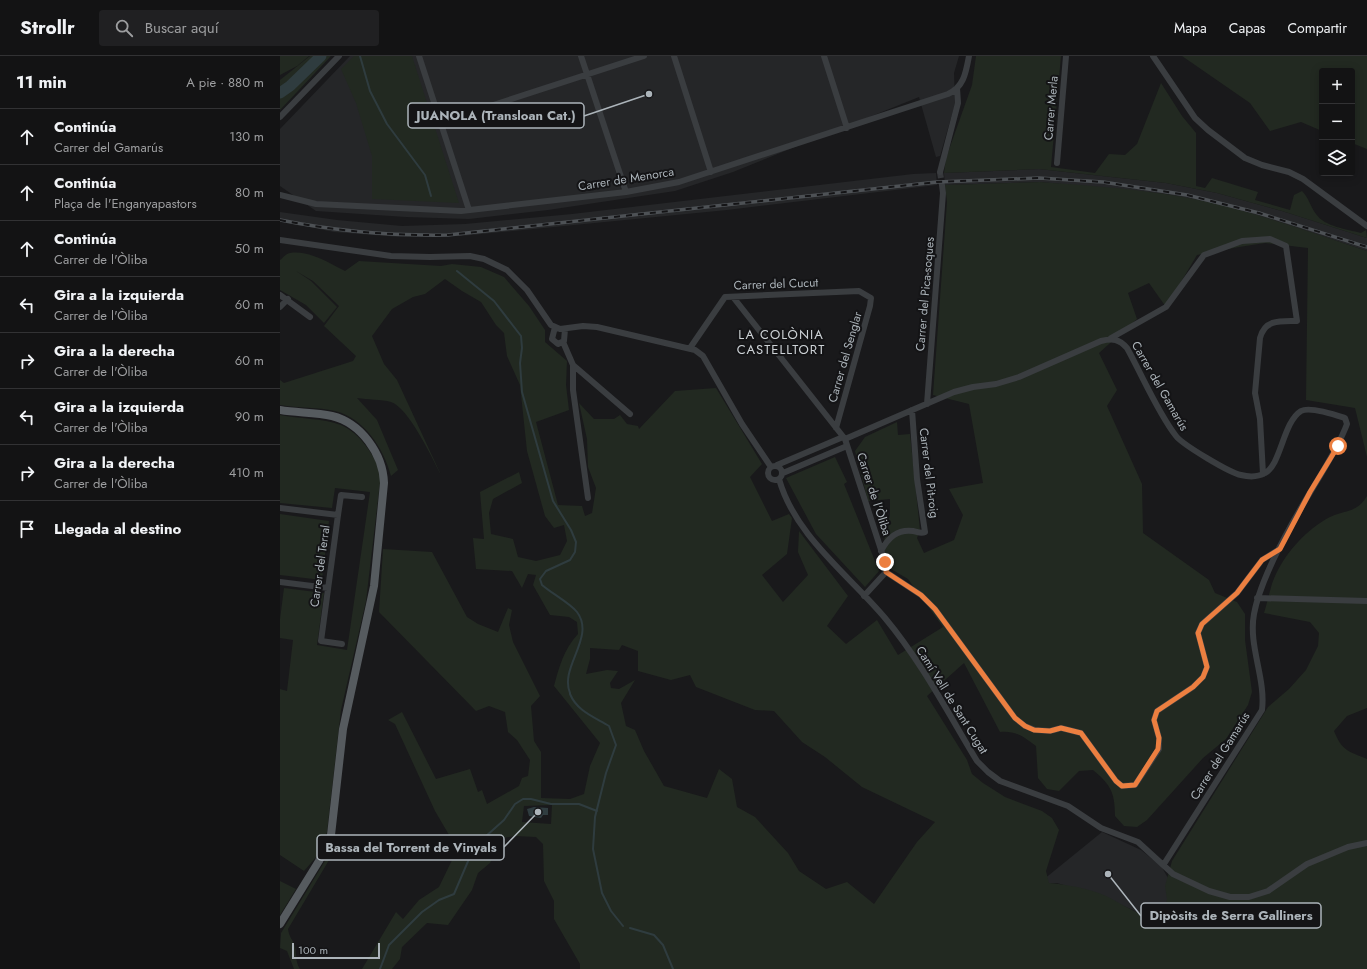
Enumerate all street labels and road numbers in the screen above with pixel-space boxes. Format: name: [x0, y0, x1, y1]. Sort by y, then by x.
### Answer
street label: Carrer Merla: [1039, 75, 1063, 141]
street label: Carrer de Menorca: [577, 163, 675, 195]
street label: Carrer del Pica-soques: [911, 236, 939, 352]
street label: Carrer del Cucut: [733, 274, 819, 294]
street label: Carrer del Senglar: [823, 309, 867, 405]
street label: Carrer del Gamarús: [1127, 338, 1193, 434]
street label: Carrer del Pit-roig: [915, 427, 943, 519]
street label: Carrer de l'Òliba: [852, 450, 896, 538]
street label: Carrer del Terral: [305, 524, 335, 608]
street label: Camí Vell de Sant Cugat: [911, 643, 993, 757]
street label: Carrer del Gamarús: [1186, 708, 1254, 804]

